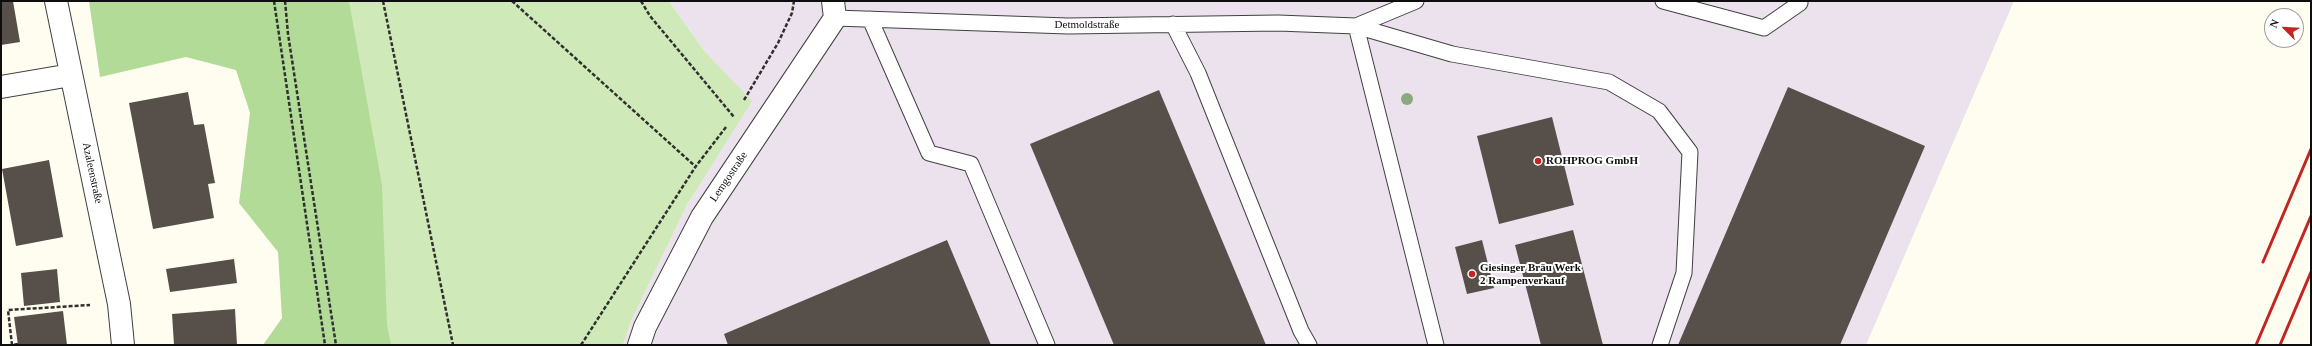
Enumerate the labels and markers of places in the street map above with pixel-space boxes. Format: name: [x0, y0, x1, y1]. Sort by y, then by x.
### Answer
place label: ROHPROG GmbH: [1546, 154, 1638, 168]
marker: ROHPROG GmbH: [1533, 156, 1543, 166]
place label: Giesinger Bräu Werk 2 Rampenverkauf: [1480, 261, 1581, 287]
marker: Giesinger Bräu Werk 2 Rampenverkauf: [1467, 269, 1477, 279]

